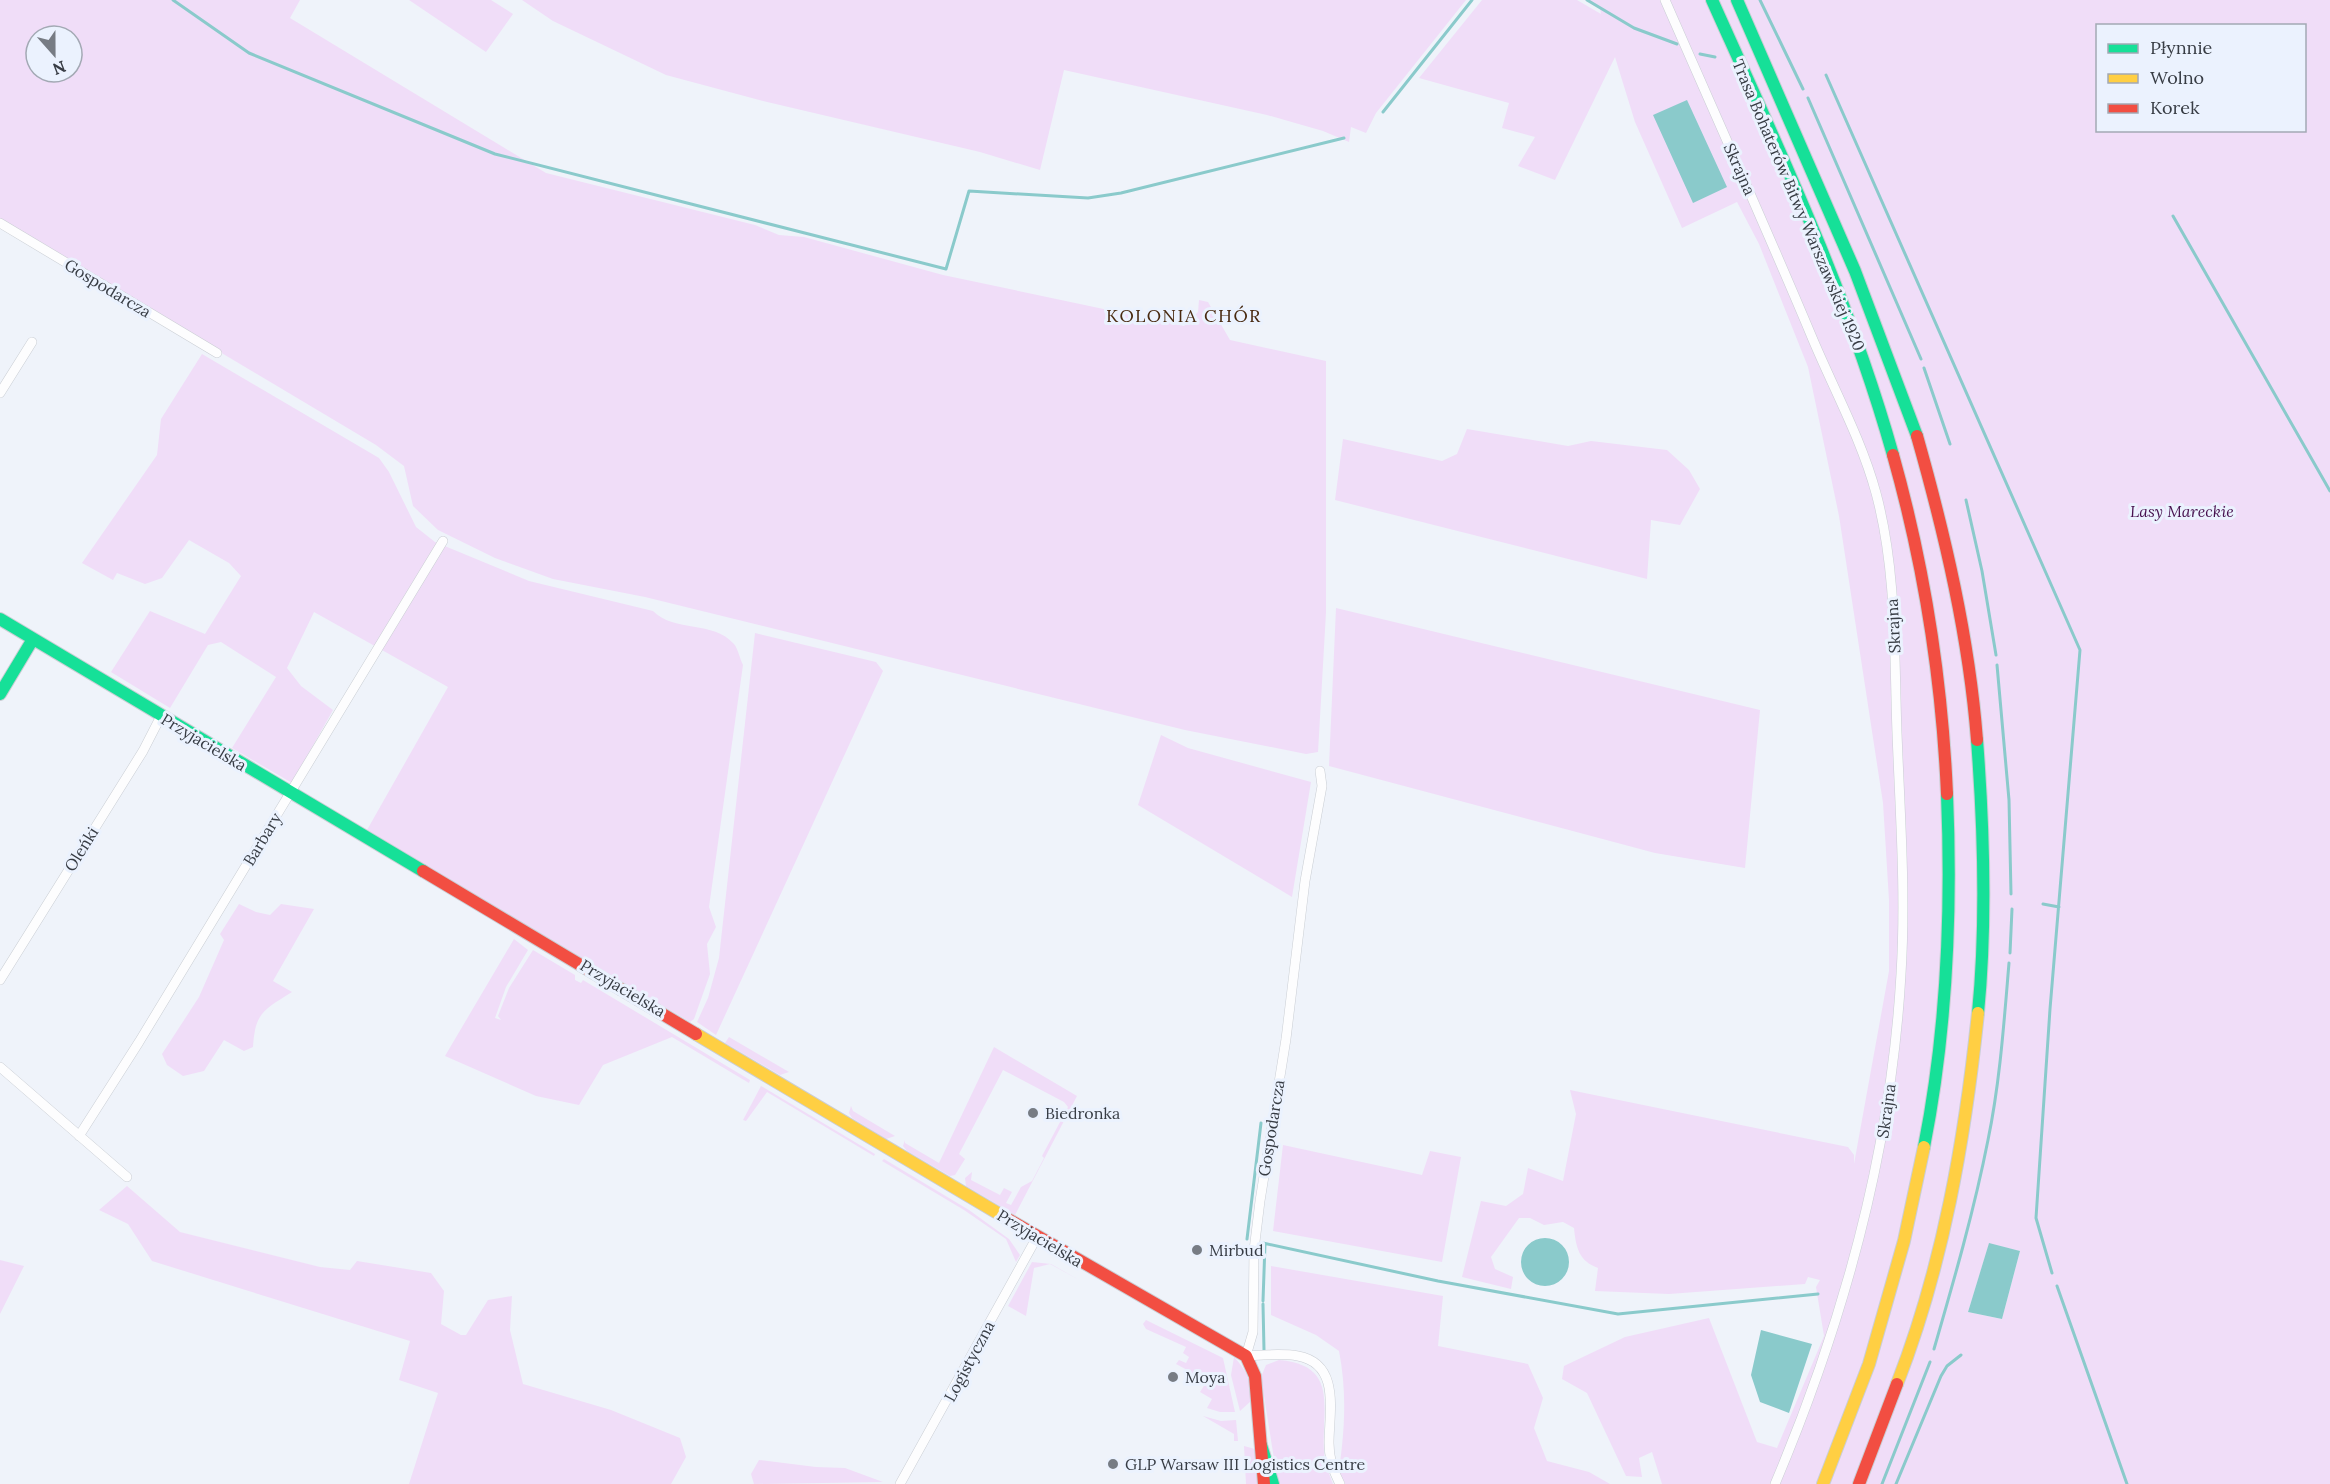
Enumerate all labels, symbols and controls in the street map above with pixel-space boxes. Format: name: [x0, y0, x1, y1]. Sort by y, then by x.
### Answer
north arrow: [24, 24, 84, 84]
legend: [2096, 24, 2306, 132]
text: Płynnie: [2150, 36, 2213, 59]
text: N: [50, 56, 69, 80]
street label: Trasa Bohaterów Bitwy Warszawskiej 1920: [1728, 56, 1870, 354]
text: Wolno: [2150, 66, 2204, 89]
text: Korek: [2150, 96, 2200, 119]
street label: Skrajna: [1720, 140, 1760, 198]
street label: Gospodarcza: [61, 254, 155, 322]
district label: KOLONIA CHÓR: [1106, 304, 1262, 327]
park label: Lasy Mareckie: [2130, 501, 2234, 521]
street label: Skrajna: [1882, 598, 1904, 654]
street label: Przyjacielska: [158, 709, 250, 775]
street label: Barbary: [238, 808, 286, 869]
street label: Oleńki: [60, 823, 102, 875]
street label: Przyjacielska: [577, 955, 669, 1021]
street label: Gospodarcza: [1254, 1078, 1288, 1178]
street label: Skrajna: [1872, 1082, 1900, 1140]
place label: Biedronka: [1045, 1103, 1120, 1123]
marker: Biedronka: [1026, 1106, 1040, 1120]
street label: Przyjacielska: [994, 1205, 1086, 1271]
place label: Mirbud: [1209, 1240, 1264, 1260]
marker: Mirbud: [1190, 1243, 1204, 1257]
street label: Logistyczna: [939, 1317, 999, 1405]
place label: Moya: [1185, 1367, 1226, 1387]
marker: Moya: [1166, 1370, 1180, 1384]
place label: GLP Warsaw III Logistics Centre: [1125, 1454, 1366, 1474]
marker: GLP Warsaw III Logistics Centre: [1106, 1457, 1120, 1471]

